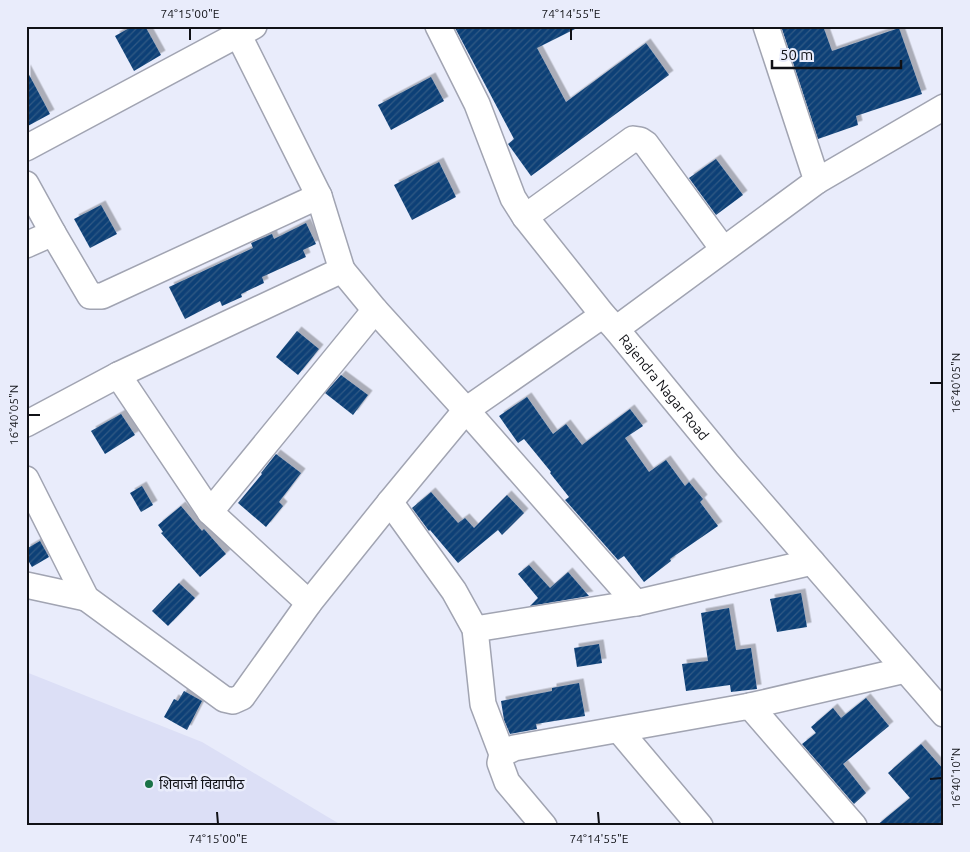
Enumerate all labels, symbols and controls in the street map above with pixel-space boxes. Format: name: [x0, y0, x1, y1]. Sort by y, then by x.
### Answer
text: 74°15'00"E: [161, 7, 220, 20]
text: 74°14'55"E: [542, 7, 601, 20]
scale bar: [772, 38, 901, 70]
text: 50 m: [780, 46, 813, 63]
street label: Rajendra Nagar Road: [616, 331, 712, 443]
text: 16°40'05"N: [949, 353, 962, 413]
text: 16°40'05"N: [7, 385, 20, 445]
text: 16°40'10"N: [949, 748, 962, 808]
place label: शिवाजी विद्यापीठ: [159, 776, 245, 792]
marker: शिवाजी विद्यापीठ: [143, 778, 155, 790]
text: 74°15'00"E: [189, 832, 248, 845]
text: 74°14'55"E: [570, 832, 629, 845]

